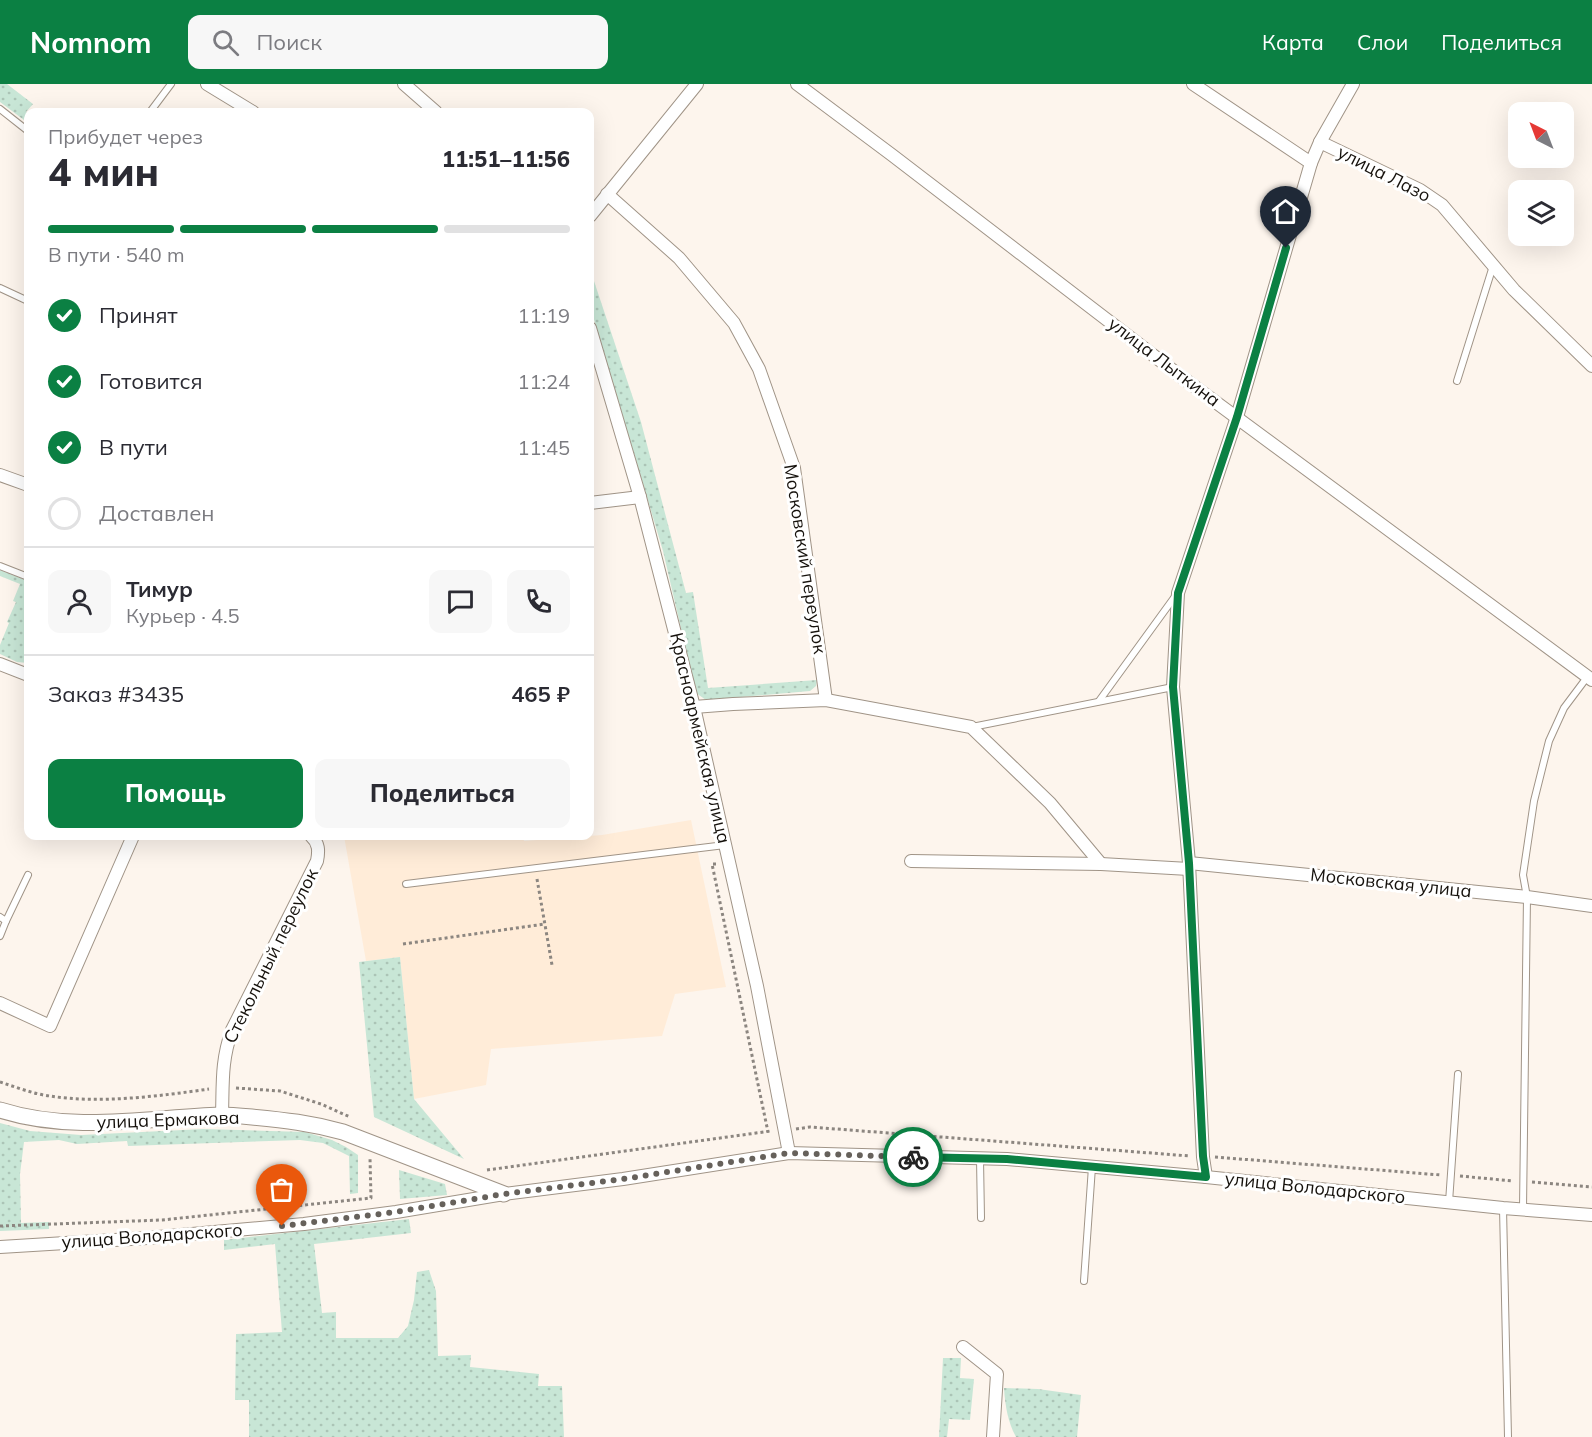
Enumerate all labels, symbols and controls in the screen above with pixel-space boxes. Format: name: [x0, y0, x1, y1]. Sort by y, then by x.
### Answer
search box: [188, 15, 608, 69]
text: Nomnom: [30, 25, 152, 60]
icon: search: [209, 26, 242, 59]
text: Поиск: [257, 28, 322, 56]
text: Карта: [1262, 29, 1324, 55]
text: Слои: [1357, 29, 1408, 55]
text: Поделиться: [1441, 29, 1562, 55]
north arrow: [1508, 102, 1574, 168]
map controls: [1508, 102, 1574, 246]
text: Прибудет через: [48, 124, 203, 149]
street label: улица Лазо: [1334, 140, 1435, 207]
text: 11:51–11:56: [442, 145, 570, 173]
text: 4 мин: [48, 147, 159, 196]
button: layers: [1508, 180, 1574, 246]
pin: [1260, 186, 1311, 248]
icon: home: [1269, 195, 1302, 228]
text: В пути · 540 m: [48, 242, 184, 267]
icon: check: [48, 299, 81, 332]
text: Принят: [99, 301, 178, 329]
text: 11:19: [517, 303, 570, 328]
street label: улица Лыткина: [1104, 312, 1225, 411]
icon: check: [48, 365, 81, 398]
text: Готовится: [99, 367, 203, 395]
text: 11:24: [517, 369, 570, 394]
icon: check: [48, 431, 81, 464]
text: В пути: [99, 433, 168, 461]
text: 11:45: [517, 435, 570, 460]
street label: Московский переулок: [779, 463, 832, 656]
text: Доставлен: [99, 499, 215, 527]
button: person: [48, 570, 111, 633]
button: chat: [429, 570, 492, 633]
button: phone: [507, 570, 570, 633]
text: Тимур: [126, 575, 193, 603]
text: Курьер · 4.5: [126, 603, 240, 628]
street label: Красноармейская улица: [665, 630, 736, 846]
text: Заказ #3435: [48, 680, 184, 708]
text: 465 ₽: [511, 680, 570, 708]
button: Помощь: [48, 759, 303, 828]
button: Поделиться: [315, 759, 570, 828]
street label: Московская улица: [1309, 863, 1473, 902]
street label: Стекольный переулок: [218, 864, 323, 1047]
street label: улица Ермакова: [96, 1106, 240, 1133]
courier: [883, 1127, 943, 1187]
icon: bike: [897, 1141, 930, 1174]
pin: [256, 1164, 307, 1226]
street label: улица Володарского: [1224, 1167, 1406, 1208]
icon: bag: [265, 1173, 298, 1206]
street label: улица Володарского: [61, 1218, 243, 1253]

